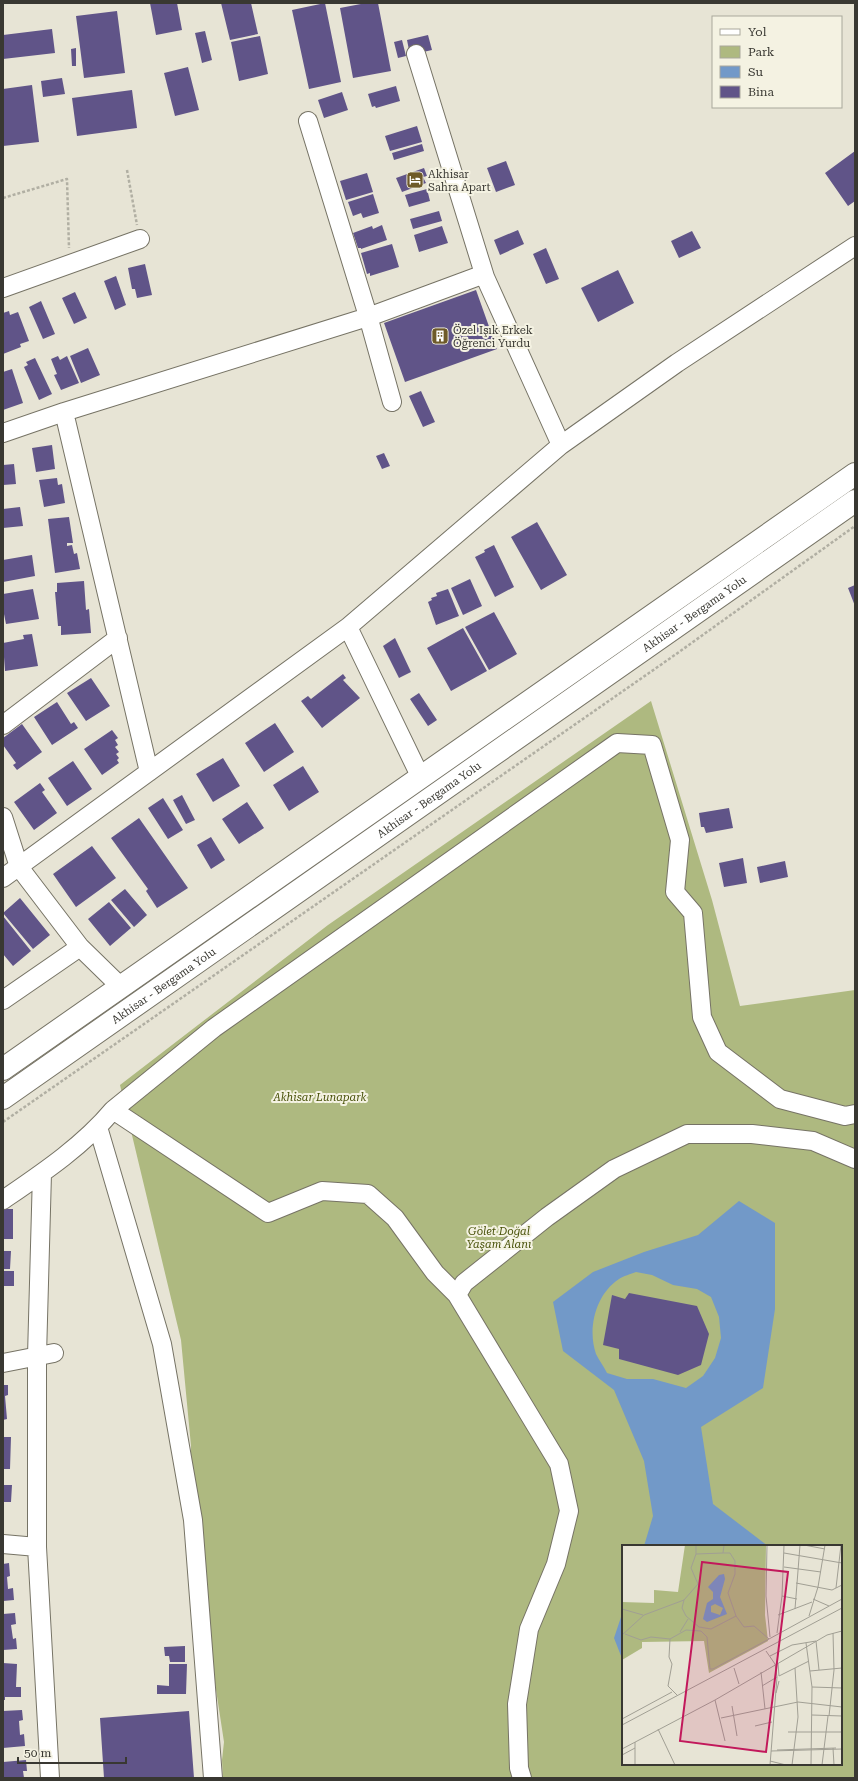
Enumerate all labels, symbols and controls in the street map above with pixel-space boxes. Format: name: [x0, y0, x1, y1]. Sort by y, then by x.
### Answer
legend: [712, 16, 842, 108]
text: Yol: [748, 25, 767, 39]
text: Park: [748, 45, 775, 59]
text: Su: [748, 65, 763, 79]
text: Bina: [748, 85, 775, 99]
place label: Akhisar Sahra Apart: [428, 168, 491, 194]
hotel icon: Akhisar Sahra Apart: [405, 170, 425, 190]
place label: Özel Işık Erkek Öğrenci Yurdu: [453, 323, 533, 350]
building icon: Özel Işık Erkek Öğrenci Yurdu: [430, 326, 450, 346]
street label: Akhisar - Bergama Yolu: [640, 573, 749, 655]
street label: Akhisar - Bergama Yolu: [374, 759, 483, 840]
street label: Akhisar - Bergama Yolu: [109, 945, 218, 1026]
park label: Akhisar Lunapark: [272, 1091, 367, 1104]
park label: Gölet Doğal Yaşam Alanı: [467, 1225, 532, 1251]
inset map: [622, 1545, 842, 1765]
scale bar: [18, 1739, 126, 1765]
text: 50 m: [24, 1746, 51, 1760]

